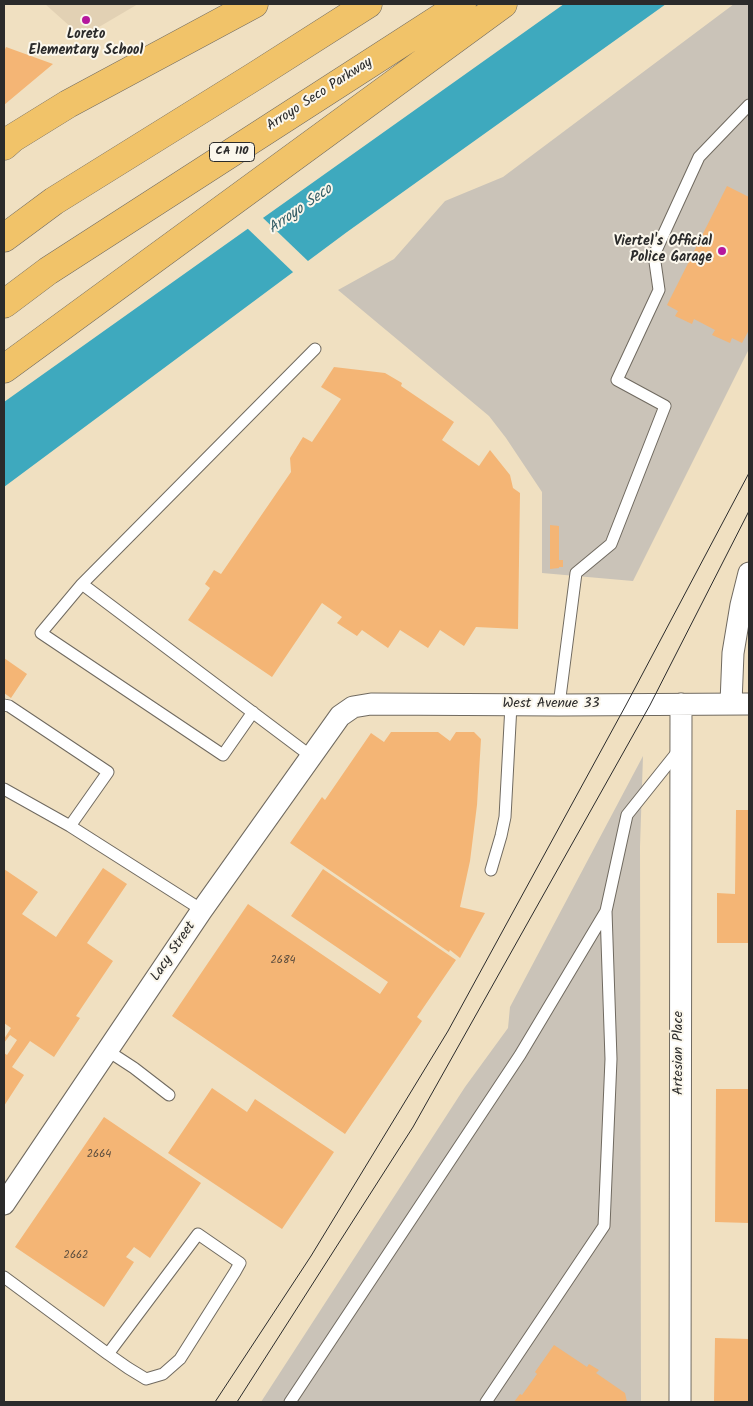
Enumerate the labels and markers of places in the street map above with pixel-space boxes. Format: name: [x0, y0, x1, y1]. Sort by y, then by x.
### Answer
marker: Loreto Elementary School: [80, 14, 92, 26]
place label: Loreto Elementary School: [29, 28, 143, 60]
place label: Viertel's Official Police Garage: [614, 235, 712, 268]
marker: Viertel's Official Police Garage: [716, 245, 728, 257]

